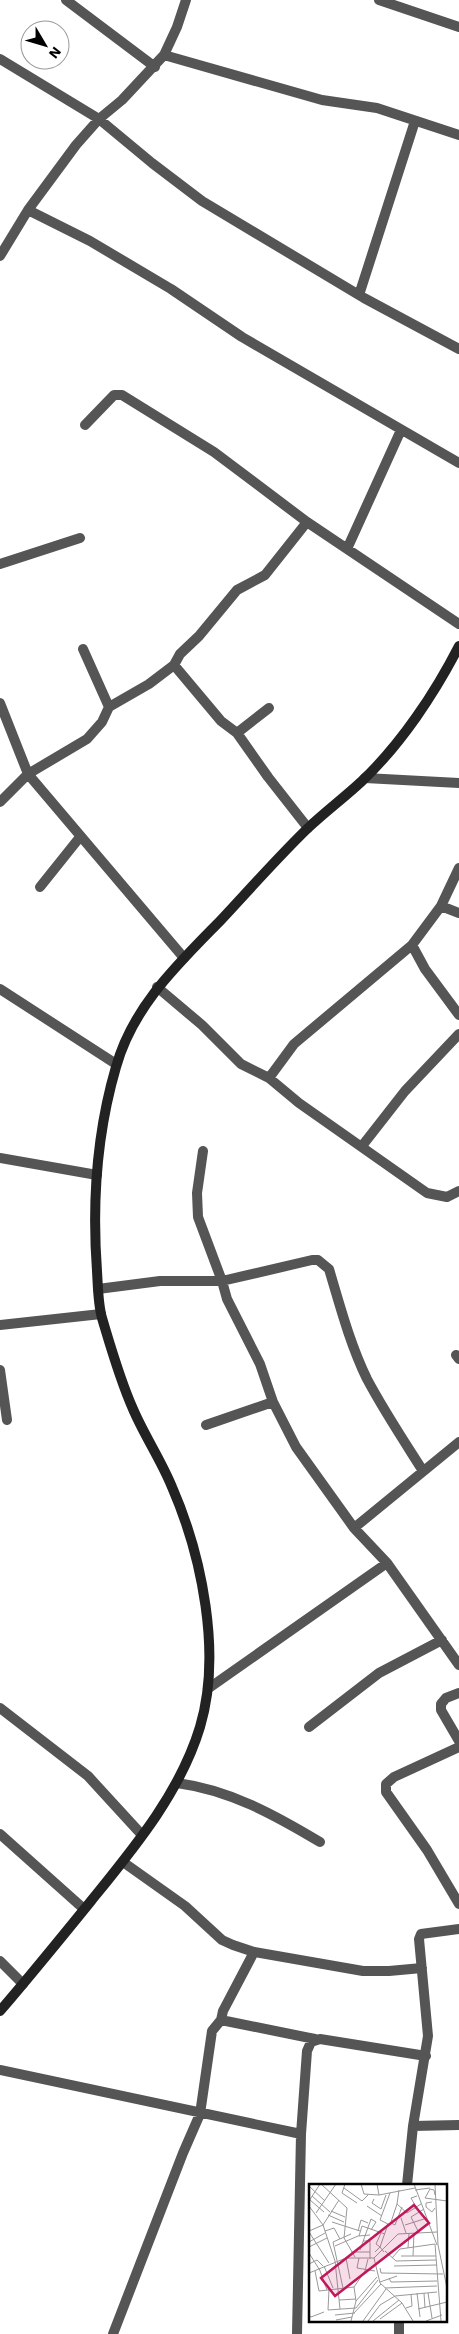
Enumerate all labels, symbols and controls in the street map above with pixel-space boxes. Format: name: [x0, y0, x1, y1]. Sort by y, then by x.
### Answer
north arrow: [20, 20, 70, 70]
text: N: [46, 44, 65, 62]
inset map: [309, 2184, 446, 2322]

